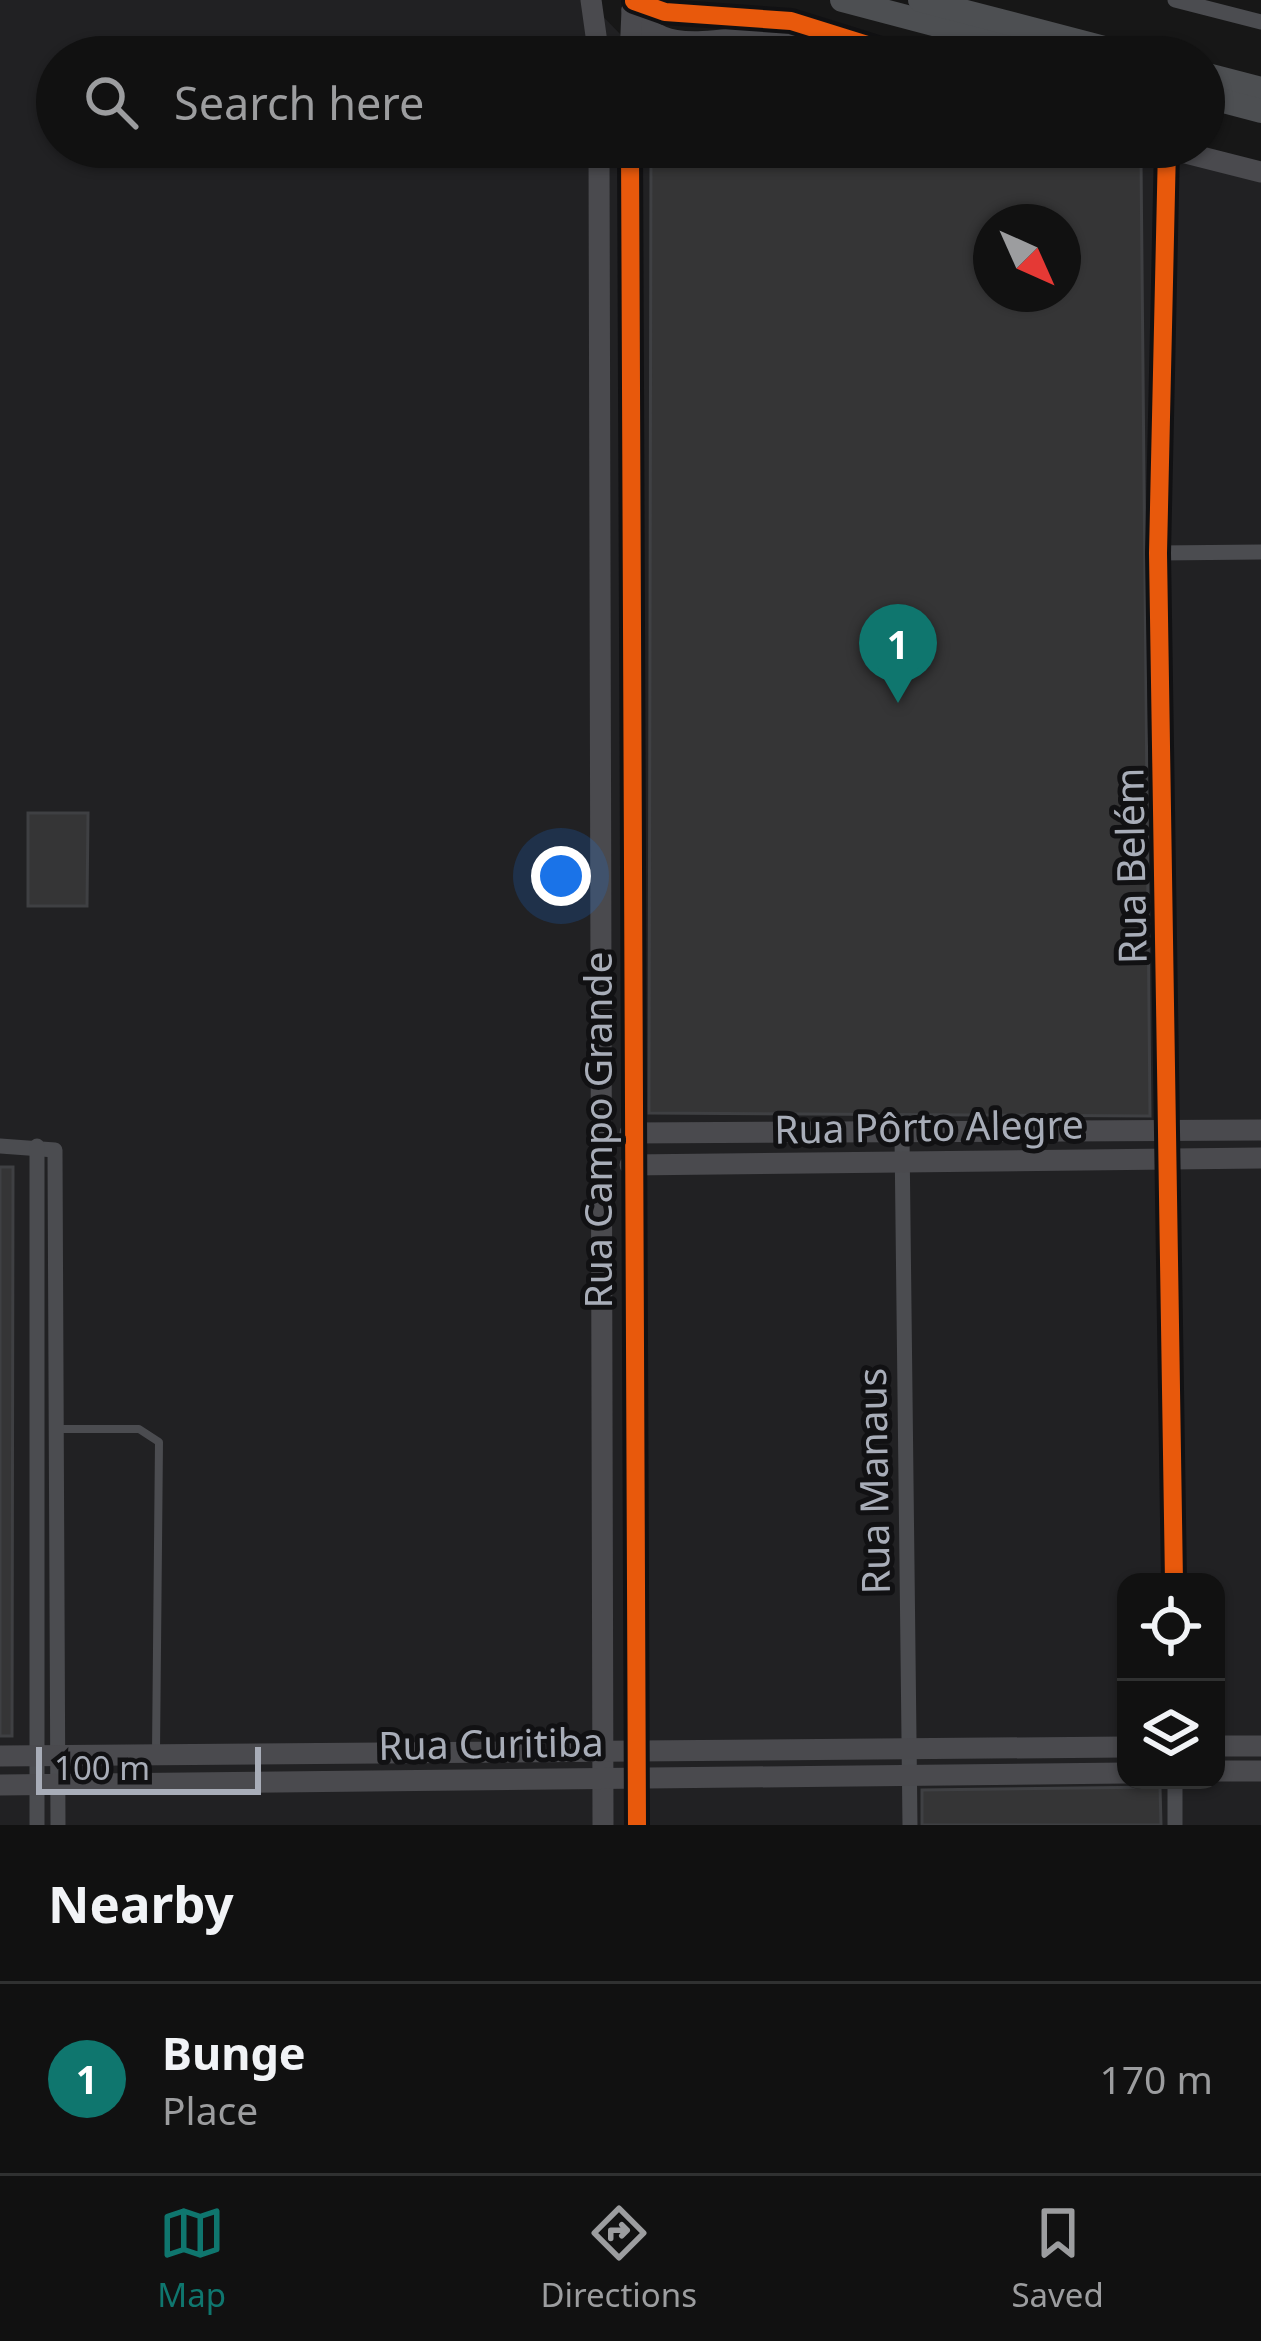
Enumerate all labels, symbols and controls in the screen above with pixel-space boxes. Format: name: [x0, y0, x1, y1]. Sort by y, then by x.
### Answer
search box: [36, 36, 1225, 168]
icon: search: [78, 69, 144, 135]
text: Search here: [174, 72, 424, 133]
north arrow: [973, 204, 1081, 312]
pin: 1: [859, 604, 937, 703]
street label: Rua Belém: [1101, 767, 1158, 965]
your location: [531, 846, 591, 906]
street label: Rua Campo Grande: [570, 952, 623, 1308]
street label: Rua Pôrto Alegre: [774, 1096, 1084, 1155]
street label: Rua Manaus: [844, 1367, 901, 1595]
map controls: [1117, 1573, 1225, 1789]
button: locate: [1117, 1573, 1225, 1681]
button: layers: [1117, 1681, 1225, 1789]
street label: Rua Curitiba: [378, 1714, 604, 1771]
scale bar: [36, 1741, 261, 1794]
text: 100 m: [54, 1745, 150, 1790]
text: Nearby: [48, 1868, 234, 1938]
text: Bunge: [162, 2022, 306, 2083]
text: 1: [76, 2052, 98, 2105]
text: 170 m: [1099, 2052, 1213, 2105]
text: Place: [162, 2083, 258, 2136]
tab: Map: [157, 2200, 226, 2317]
tab: Directions: [540, 2200, 697, 2317]
tab: Saved: [1011, 2200, 1104, 2317]

